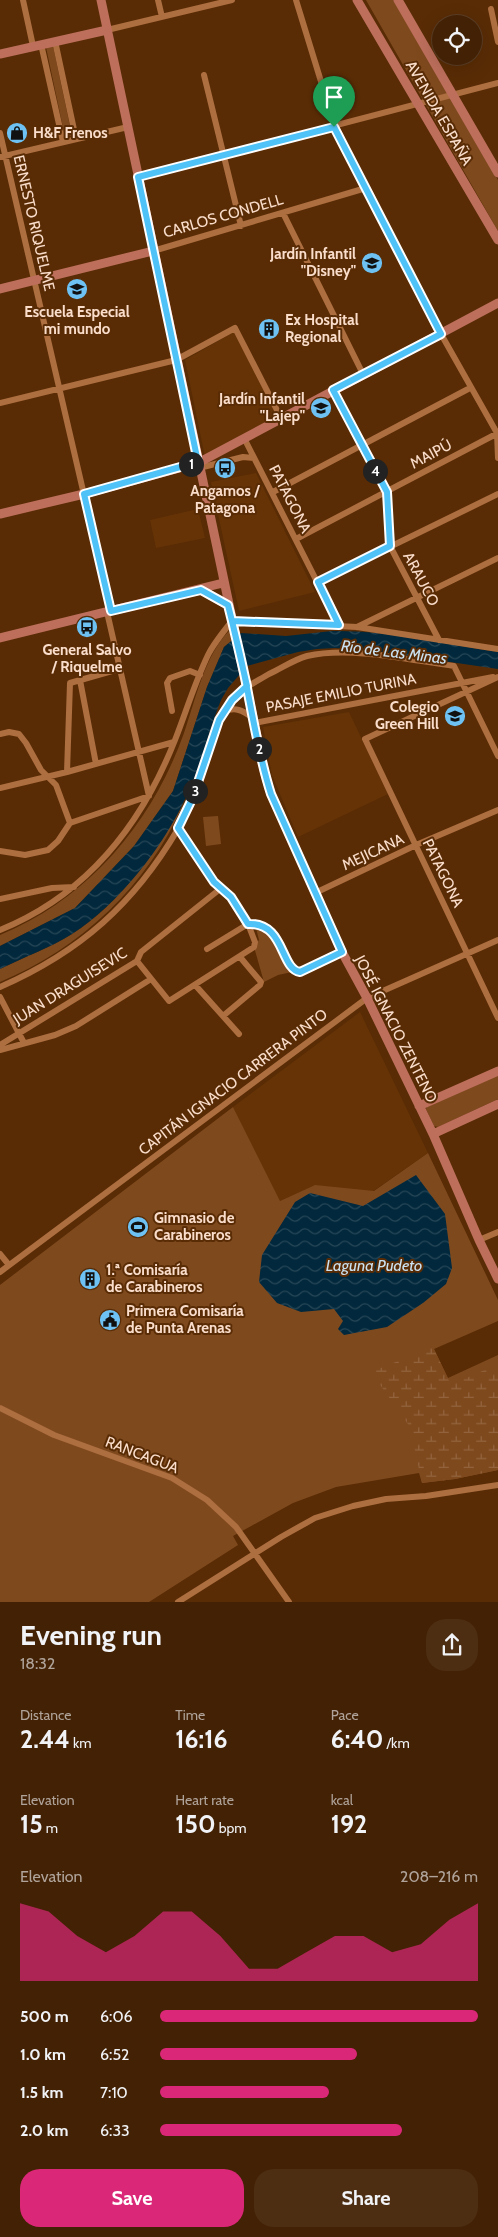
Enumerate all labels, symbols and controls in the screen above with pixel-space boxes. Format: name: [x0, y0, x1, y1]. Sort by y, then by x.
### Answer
map controls: [432, 15, 482, 65]
button: locate: [432, 15, 482, 65]
street label: AVENIDA ESPAÑA: [402, 57, 477, 169]
pin: [313, 76, 355, 127]
icon: arrive: [320, 83, 348, 111]
shop icon: H&F Frenos: [5, 121, 29, 145]
place label: H&F Frenos: [33, 124, 108, 142]
street label: ERNESTO RIQUELME: [10, 153, 58, 293]
street label: CARLOS CONDELL: [161, 190, 285, 242]
place label: Jardín Infantil "Disney": [269, 245, 356, 280]
school or university icon: Jardín Infantil "Disney": [360, 251, 384, 275]
school or university icon: Escuela Especial mi mundo: [65, 277, 89, 301]
place label: Escuela Especial mi mundo: [24, 303, 130, 338]
place label: Ex Hospital Regional: [285, 311, 359, 346]
building icon: Ex Hospital Regional: [257, 317, 281, 341]
place label: Jardín Infantil "Lajep": [218, 390, 305, 425]
school or university icon: Jardín Infantil "Lajep": [309, 396, 333, 420]
street label: MAIPÚ: [407, 435, 455, 472]
pin: 1: [178, 452, 204, 476]
text: 1: [189, 455, 194, 473]
bus stop icon: Angamos / Patagona: [213, 456, 237, 480]
pin: 4: [362, 458, 388, 484]
street label: PATAGONA: [265, 462, 315, 537]
text: 4: [371, 462, 380, 480]
place label: Angamos / Patagona: [190, 482, 260, 517]
street label: ARAUCO: [399, 549, 443, 609]
bus stop icon: General Salvo / Riquelme: [75, 615, 99, 639]
water label: Río de Las Minas: [340, 636, 448, 668]
place label: General Salvo / Riquelme: [42, 641, 132, 676]
street label: PASAJE EMILIO TURINA: [264, 669, 418, 716]
place label: Colegio Green Hill: [375, 698, 439, 733]
school or university icon: Colegio Green Hill: [443, 704, 467, 728]
pin: 2: [246, 736, 272, 762]
text: 2: [256, 740, 263, 758]
pin: 3: [182, 778, 208, 804]
text: 3: [192, 782, 199, 800]
street label: MEJICANA: [339, 830, 408, 874]
street label: PATAGONA: [419, 836, 468, 911]
street label: JUAN DRAGUISEVIC: [9, 944, 130, 1029]
street label: JOSÉ IGNACIO ZENTENO: [351, 951, 442, 1106]
street label: CAPITÁN IGNACIO CARRERA PINTO: [135, 1004, 331, 1159]
place label: Gimnasio de Carabineros: [154, 1209, 235, 1244]
sports icon: Gimnasio de Carabineros: [126, 1215, 150, 1239]
water label: Laguna Pudeto: [326, 1256, 422, 1275]
place label: 1.ª Comisaría de Carabineros: [106, 1261, 202, 1296]
building icon: 1.ª Comisaría de Carabineros: [78, 1267, 102, 1291]
place label: Primera Comisaría de Punta Arenas: [126, 1302, 244, 1337]
public building icon: Primera Comisaría de Punta Arenas: [98, 1308, 122, 1332]
street label: RANCAGUA: [103, 1433, 182, 1477]
text: Evening run: [20, 1618, 162, 1652]
button: share: [426, 1619, 478, 1671]
text: 18:32: [20, 1654, 55, 1673]
text: Distance: [20, 1706, 72, 1724]
text: Time: [175, 1706, 205, 1724]
text: Pace: [331, 1706, 359, 1724]
text: 2.44: [20, 1724, 70, 1754]
text: 16:16: [175, 1724, 227, 1754]
text: 6:40: [331, 1724, 383, 1754]
text: km: [70, 1734, 92, 1752]
text: /km: [383, 1734, 410, 1752]
text: Elevation: [20, 1791, 75, 1809]
text: Heart rate: [175, 1791, 234, 1809]
text: kcal: [331, 1791, 353, 1809]
text: 15: [20, 1809, 43, 1839]
text: 150: [175, 1809, 216, 1839]
text: 192: [331, 1809, 367, 1839]
text: m: [43, 1819, 58, 1837]
text: bpm: [216, 1819, 247, 1837]
text: Elevation: [20, 1867, 83, 1886]
text: 208–216 m: [400, 1867, 478, 1886]
text: 500 m: [20, 2007, 69, 2026]
text: 6:06: [100, 2007, 133, 2026]
text: 1.0 km: [20, 2045, 66, 2064]
text: 6:52: [100, 2045, 129, 2064]
text: 1.5 km: [20, 2083, 63, 2102]
text: 7:10: [100, 2083, 128, 2102]
text: 2.0 km: [20, 2121, 68, 2140]
text: 6:33: [100, 2121, 130, 2140]
button: Save: [20, 2169, 244, 2227]
button: Share: [254, 2169, 478, 2227]

